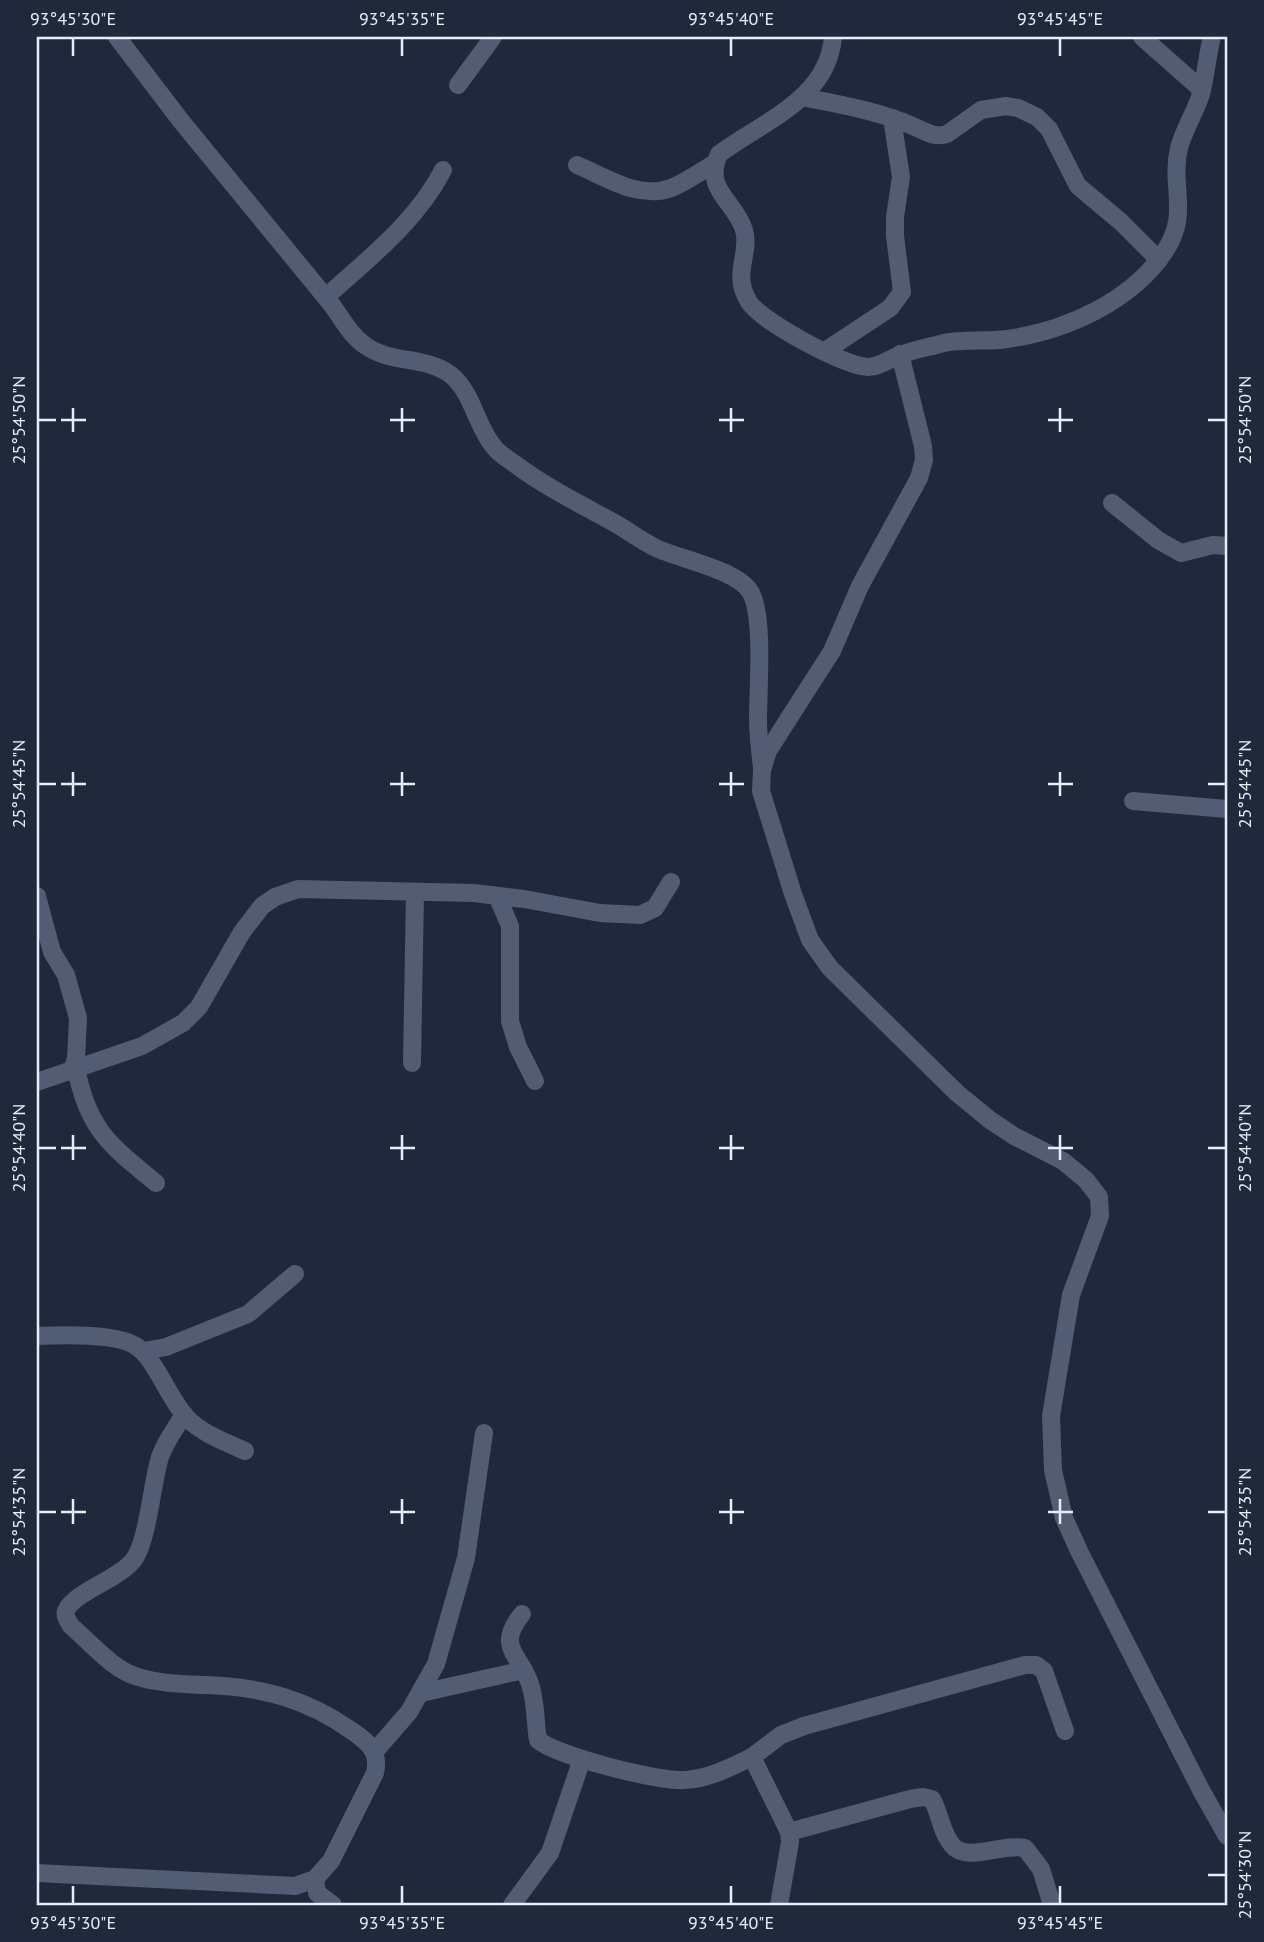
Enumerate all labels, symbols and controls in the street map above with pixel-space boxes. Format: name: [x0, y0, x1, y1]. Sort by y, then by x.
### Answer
text: 93°45'30"E: [30, 7, 116, 30]
text: 93°45'35"E: [359, 7, 445, 30]
text: 93°45'40"E: [688, 7, 774, 30]
text: 93°45'45"E: [1017, 7, 1103, 30]
text: 25°54'50"N: [7, 376, 30, 464]
text: 25°54'50"N: [1233, 376, 1256, 464]
text: 25°54'45"N: [7, 740, 30, 828]
text: 25°54'45"N: [1233, 740, 1256, 828]
text: 25°54'40"N: [7, 1104, 30, 1192]
text: 25°54'40"N: [1233, 1104, 1256, 1192]
text: 25°54'35"N: [7, 1468, 30, 1556]
text: 25°54'35"N: [1233, 1468, 1256, 1556]
text: 25°54'30"N: [1233, 1831, 1256, 1919]
text: 93°45'30"E: [30, 1911, 116, 1934]
text: 93°45'35"E: [359, 1911, 445, 1934]
text: 93°45'40"E: [688, 1911, 774, 1934]
text: 93°45'45"E: [1017, 1911, 1103, 1934]

